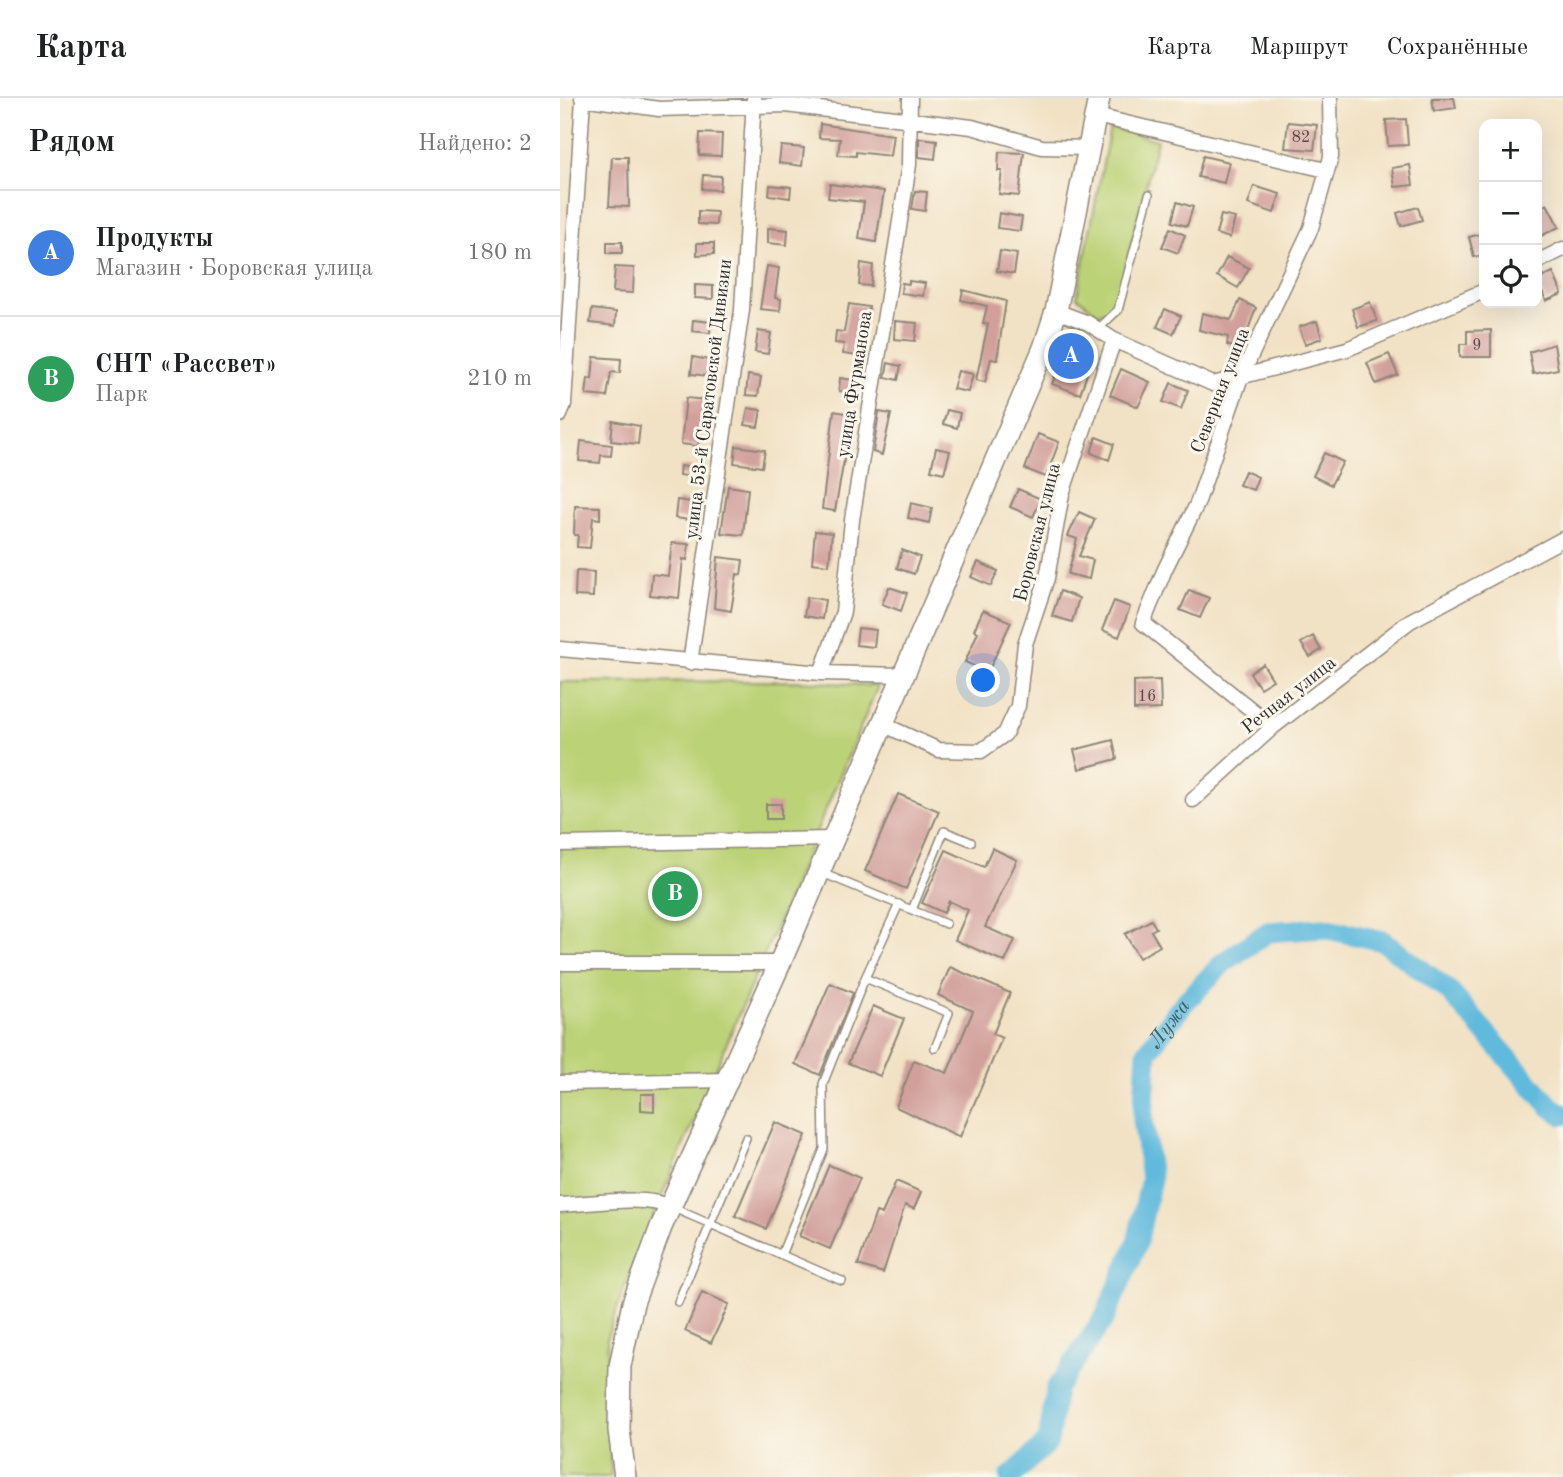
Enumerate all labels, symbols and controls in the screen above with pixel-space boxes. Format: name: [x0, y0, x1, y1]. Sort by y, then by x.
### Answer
text: Карта: [35, 32, 127, 65]
text: Карта: [1147, 36, 1212, 60]
text: Маршрут: [1250, 36, 1348, 60]
text: Сохранённые: [1386, 36, 1528, 60]
map controls: [1479, 119, 1542, 308]
button: +: [1479, 119, 1542, 182]
text: Рядом: [28, 128, 115, 158]
house number: 82: [1292, 130, 1310, 146]
text: Найдено: 2: [418, 132, 532, 155]
button: −: [1479, 182, 1542, 245]
text: Продукты: [95, 226, 213, 252]
text: A: [42, 241, 60, 264]
text: 180 m: [467, 241, 532, 264]
button: locate: [1479, 245, 1542, 308]
text: Магазин · Боровская улица: [95, 257, 373, 280]
street label: улица 53-й Саратовской Дивизии: [683, 258, 736, 541]
street label: улица Фурманова: [834, 309, 877, 459]
street label: Северная улица: [1189, 325, 1254, 456]
pin: A: [1048, 330, 1094, 382]
house number: 9: [1472, 338, 1482, 354]
text: СНТ «Рассвет»: [95, 352, 277, 378]
text: B: [43, 367, 59, 390]
text: 210 m: [467, 367, 532, 390]
text: Парк: [95, 383, 148, 406]
street label: Боровская улица: [1012, 461, 1065, 604]
street label: Речная улица: [1239, 653, 1341, 738]
your location: [966, 663, 1000, 697]
house number: 16: [1138, 689, 1156, 705]
pin: B: [652, 868, 698, 920]
water label: Лужа: [1145, 996, 1195, 1053]

